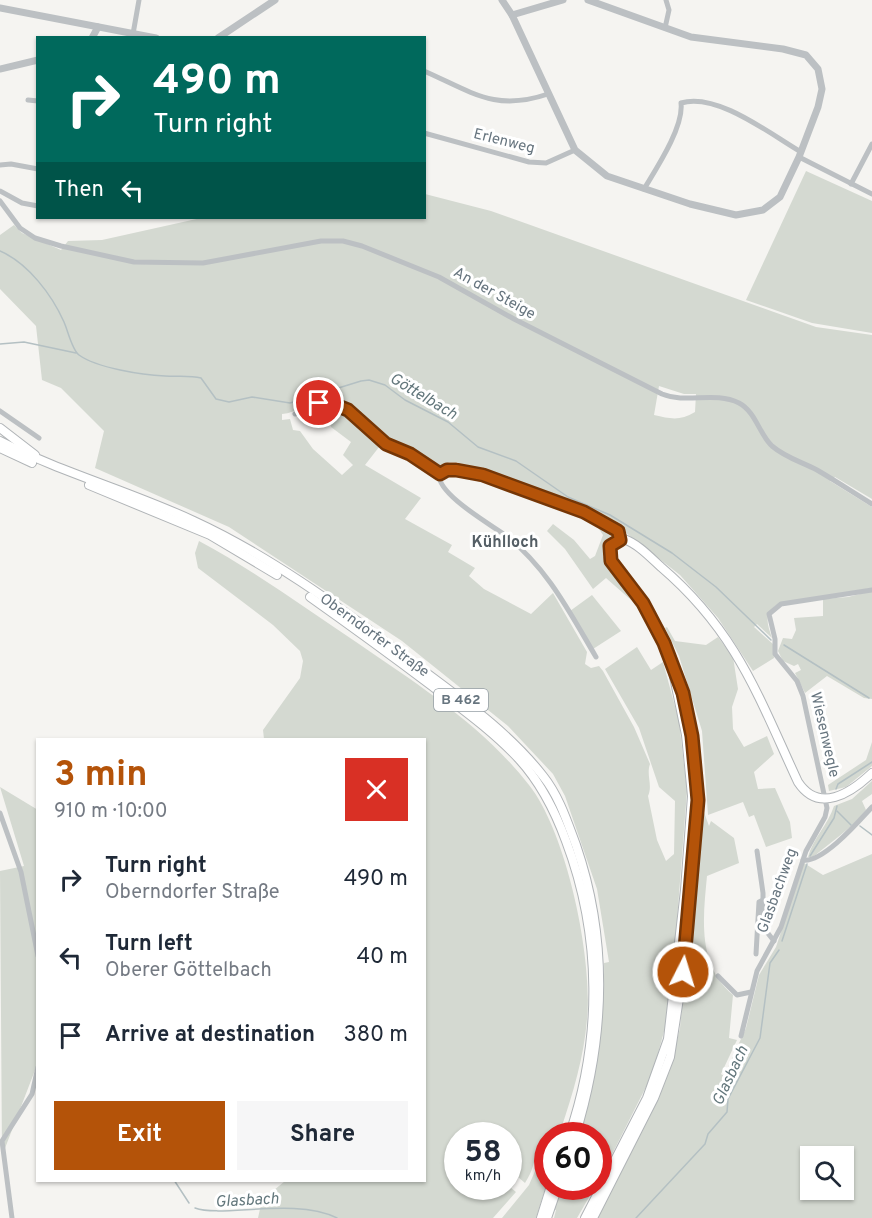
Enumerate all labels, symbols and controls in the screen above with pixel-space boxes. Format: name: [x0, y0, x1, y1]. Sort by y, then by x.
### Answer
text: 490 m: [153, 56, 281, 109]
icon: right: [54, 60, 132, 138]
text: Turn right: [153, 108, 272, 142]
street label: Erlenweg: [471, 125, 537, 159]
icon: left: [116, 174, 149, 207]
text: Then: [54, 177, 104, 204]
street label: An der Steige: [450, 264, 538, 324]
water label: Göttelbach: [386, 369, 461, 425]
pin: [293, 377, 344, 428]
icon: arrive: [302, 386, 335, 419]
district label: Kühlloch: [472, 533, 538, 553]
street label: Oberndorfer Straße: [315, 590, 433, 682]
road number: B 462: [434, 689, 488, 711]
street label: Wiesenwegle: [805, 690, 843, 780]
text: 3 min: [54, 753, 148, 799]
button: close: [345, 758, 408, 821]
text: 910 m · 10:00: [54, 799, 168, 825]
street label: Glasbachweg: [754, 846, 802, 936]
text: Turn right: [105, 853, 207, 880]
icon: right: [54, 863, 87, 896]
text: 490 m: [344, 866, 408, 893]
text: Oberndorfer Straße: [105, 880, 279, 906]
text: Turn left: [105, 931, 193, 958]
position arrow: [651, 940, 715, 1004]
icon: left: [54, 941, 87, 974]
text: 40 m: [356, 944, 408, 971]
text: Oberer Göttelbach: [105, 958, 272, 984]
icon: arrive: [54, 1019, 87, 1052]
text: Arrive at destination: [105, 1022, 315, 1049]
text: 380 m: [344, 1022, 408, 1049]
water label: Glasbach: [709, 1043, 754, 1109]
button: Exit: [54, 1101, 225, 1170]
button: Share: [237, 1101, 408, 1170]
speed limit sign: 60: [534, 1122, 612, 1200]
text: 58: [464, 1135, 502, 1172]
map controls: [800, 1146, 854, 1200]
button: search: [800, 1146, 854, 1200]
text: km/h: [465, 1167, 501, 1186]
water label: Glasbach: [215, 1189, 280, 1213]

